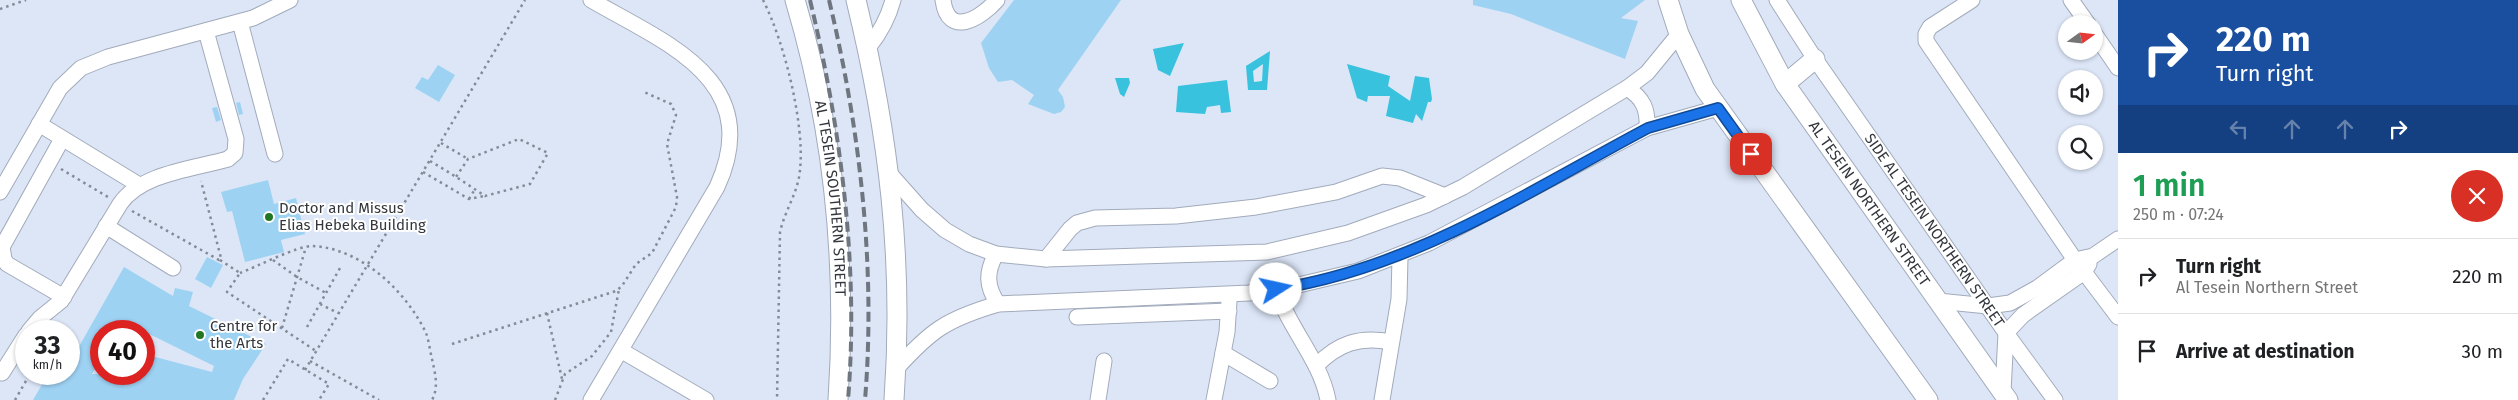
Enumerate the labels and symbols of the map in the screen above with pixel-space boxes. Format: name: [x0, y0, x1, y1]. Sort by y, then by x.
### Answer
north arrow: [2058, 15, 2102, 60]
street label: AL TESEIN SOUTHERN STREET: [811, 99, 850, 297]
street label: AL TESEIN NORTHERN STREET: [1805, 117, 1934, 290]
street label: SIDE AL TESEIN NORTHERN STREET: [1861, 130, 2008, 331]
pin: [1730, 133, 1772, 175]
place label: Doctor and Missus Elias Hebeka Building: [279, 199, 426, 234]
marker: Doctor and Missus Elias Hebeka Building: [263, 211, 275, 223]
position arrow: [1249, 262, 1301, 314]
place label: Centre for the Arts: [210, 317, 278, 352]
speed limit sign: 40: [90, 320, 155, 385]
marker: Centre for the Arts: [194, 329, 206, 341]

